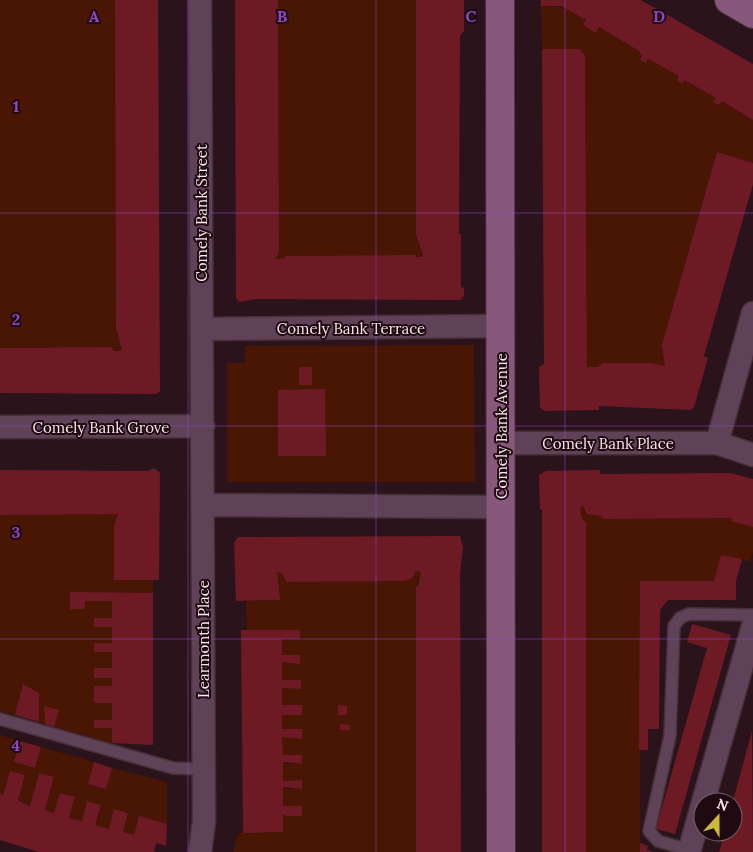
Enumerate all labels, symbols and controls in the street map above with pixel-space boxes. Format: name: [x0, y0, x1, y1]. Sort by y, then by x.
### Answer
text: A: [89, 6, 100, 26]
text: B: [277, 6, 288, 26]
text: C: [465, 6, 477, 26]
text: D: [653, 6, 665, 26]
text: 1: [13, 96, 19, 116]
street label: Comely Bank Street: [192, 144, 211, 282]
text: 2: [12, 309, 20, 329]
street label: Comely Bank Terrace: [277, 319, 425, 338]
street label: Comely Bank Avenue: [492, 353, 511, 499]
street label: Comely Bank Grove: [33, 418, 169, 437]
street label: Comely Bank Place: [542, 434, 674, 453]
text: 3: [12, 522, 21, 542]
street label: Learmonth Place: [194, 580, 213, 698]
text: 4: [12, 735, 21, 755]
north arrow: [693, 792, 743, 842]
text: N: [714, 795, 731, 815]

